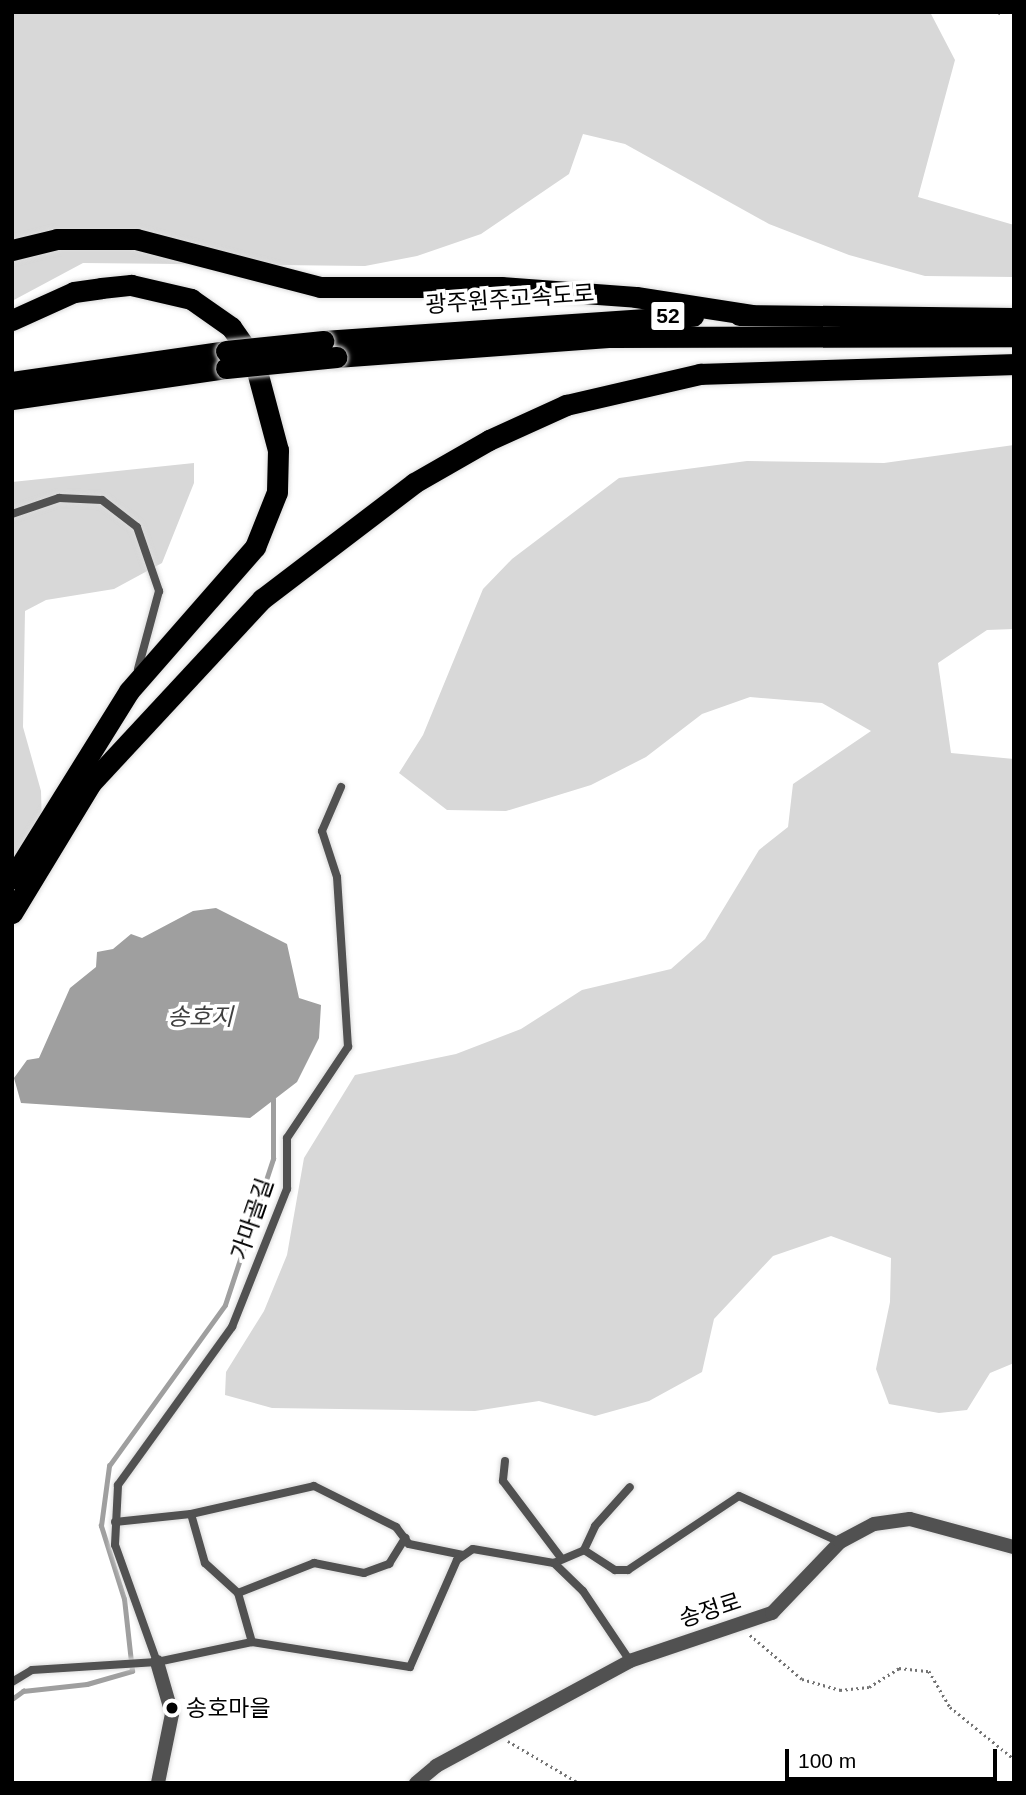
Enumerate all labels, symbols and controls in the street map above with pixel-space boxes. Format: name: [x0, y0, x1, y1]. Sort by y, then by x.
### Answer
street label: 광주원주고속도로: [425, 279, 595, 319]
road number: 52: [649, 298, 687, 334]
water label: 송호지: [167, 1003, 233, 1031]
street label: 가마골길: [225, 1174, 279, 1264]
street label: 송정로: [676, 1587, 744, 1633]
place label: 송호마을: [186, 1694, 271, 1722]
marker: 송호마을: [164, 1700, 180, 1716]
scale bar: [788, 1736, 1000, 1780]
text: 100 m: [798, 1749, 856, 1772]

